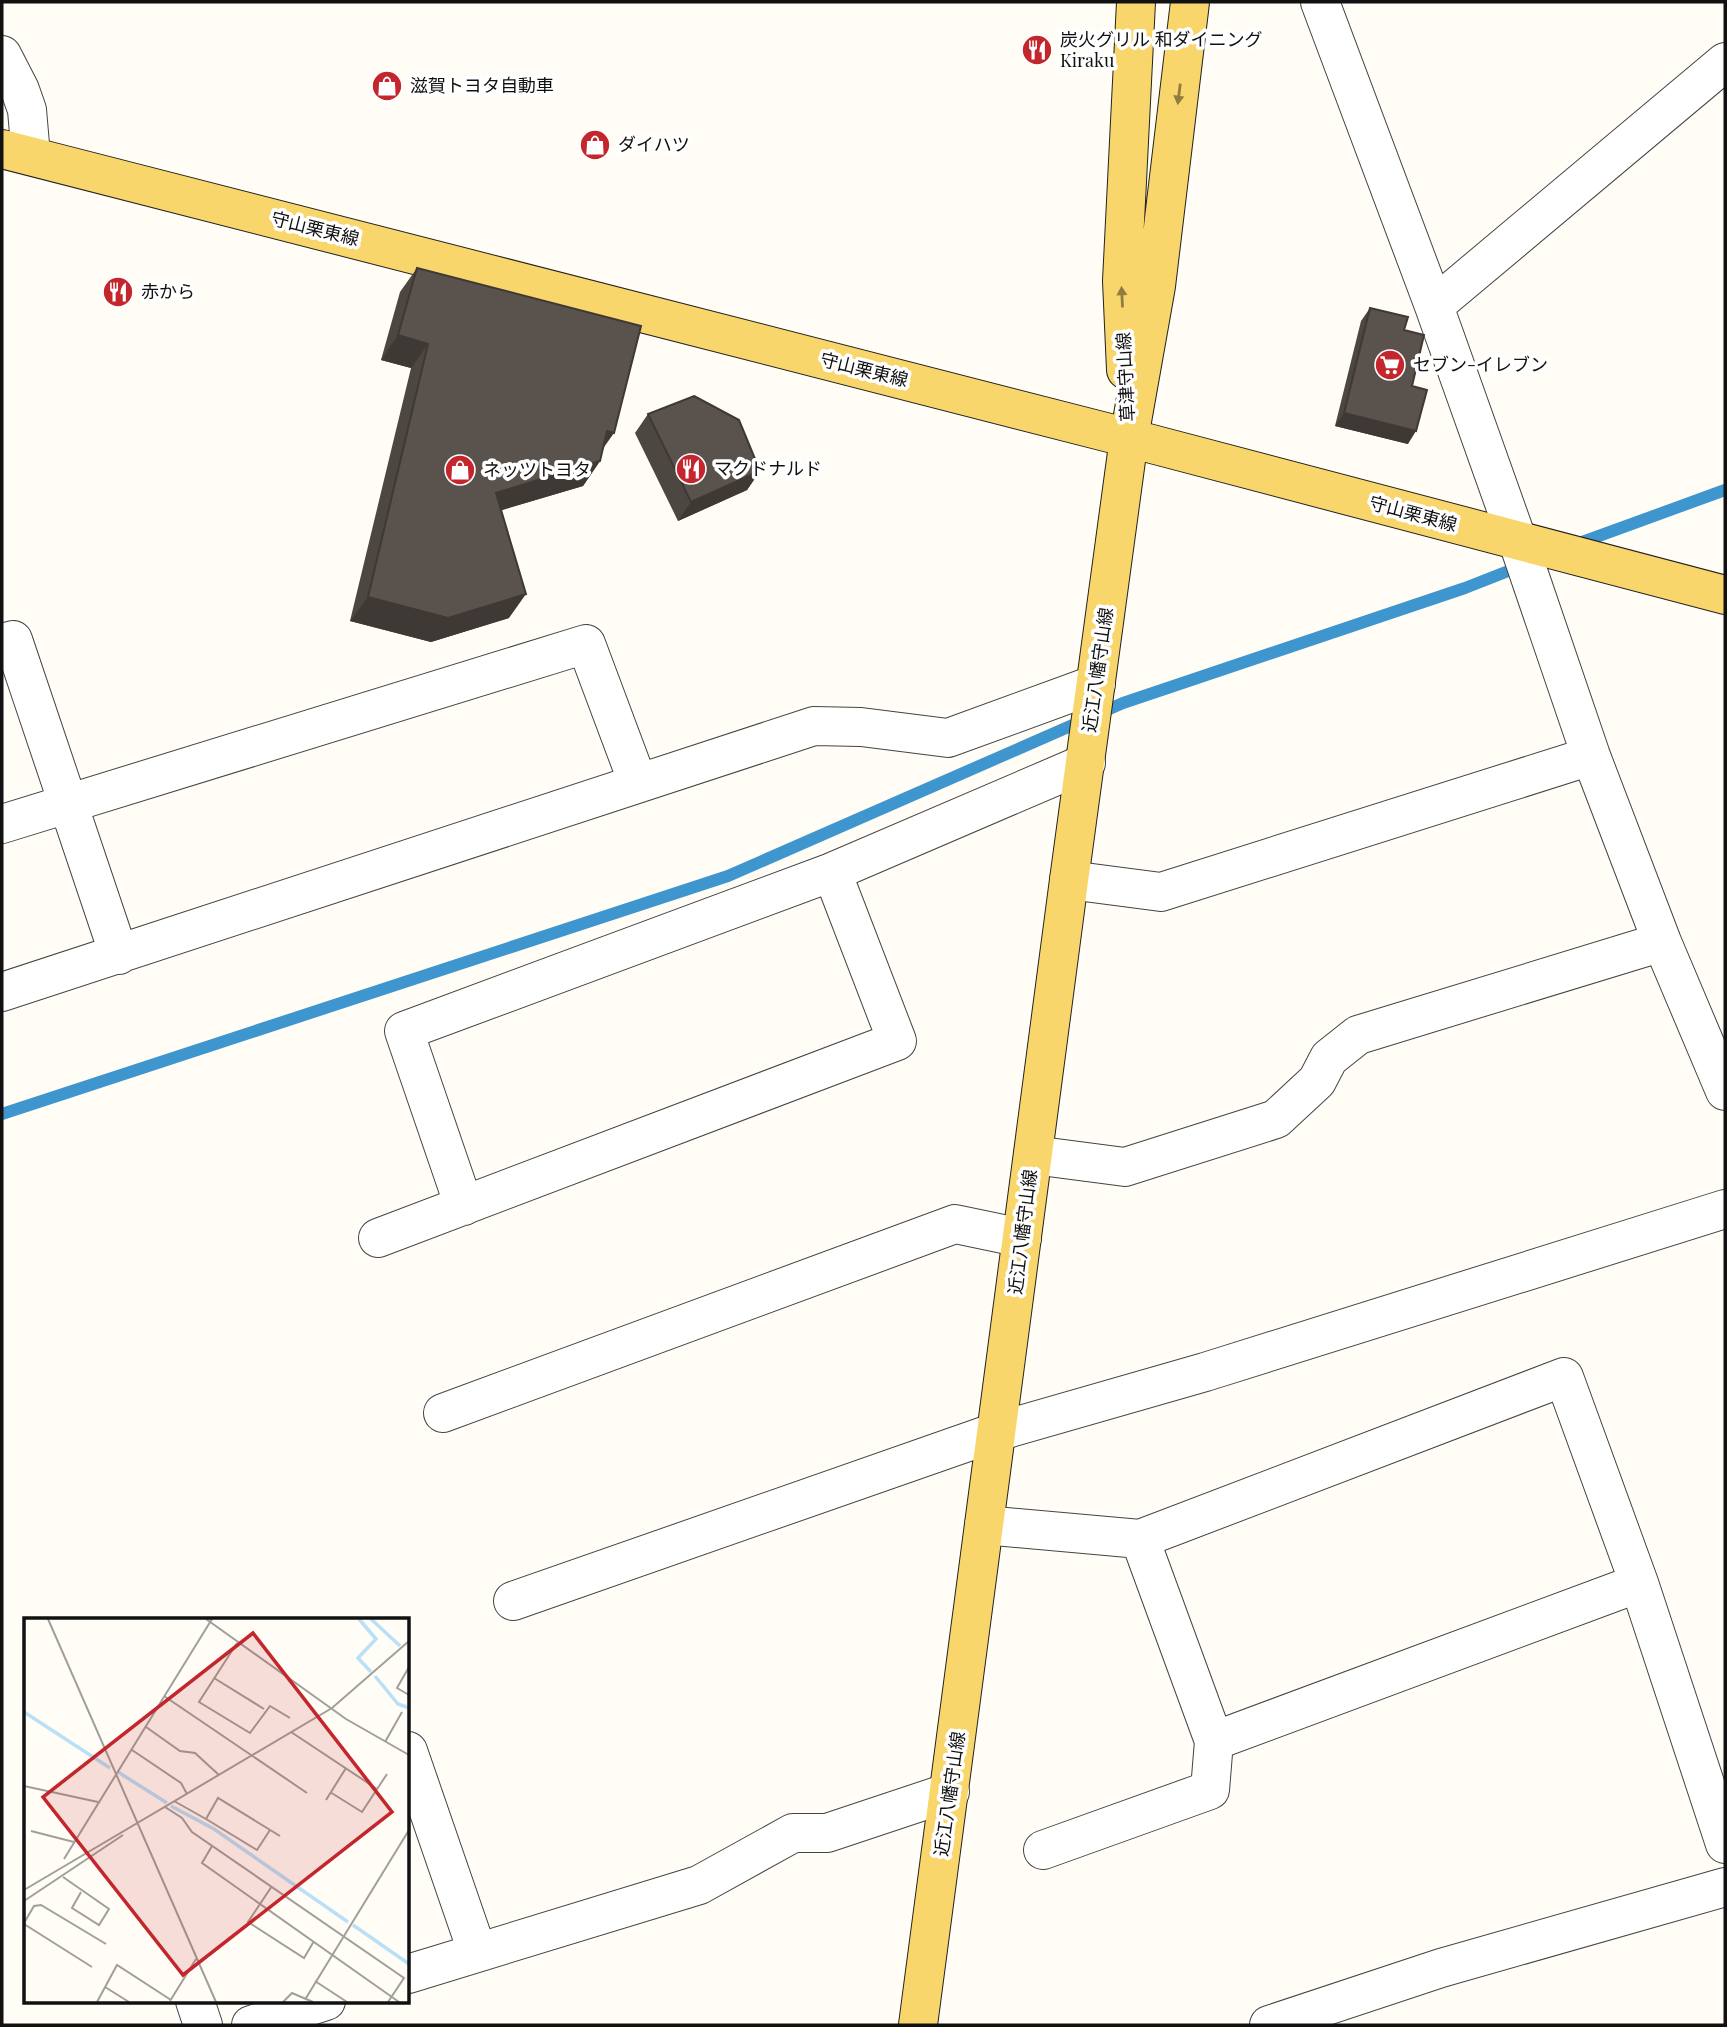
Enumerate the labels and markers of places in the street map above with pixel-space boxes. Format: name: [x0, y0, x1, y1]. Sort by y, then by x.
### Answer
place label: 炭火グリル 和ダイニング Kiraku: [1060, 27, 1262, 72]
restaurant icon: 炭火グリル 和ダイニング Kiraku: [1020, 33, 1054, 67]
shop icon: 滋賀トヨタ自動車: [370, 69, 404, 103]
place label: 滋賀トヨタ自動車: [410, 73, 554, 97]
shop icon: ダイハツ: [578, 128, 612, 162]
place label: ダイハツ: [618, 132, 690, 156]
restaurant icon: 赤から: [101, 275, 135, 309]
place label: 赤から: [141, 279, 195, 303]
supermarket icon: セブン-イレブン: [1373, 348, 1407, 382]
place label: セブン-イレブン: [1413, 352, 1548, 376]
restaurant icon: マクドナルド: [674, 452, 708, 486]
shop icon: ネッツトヨタ: [443, 453, 477, 487]
place label: マクドナルド: [714, 456, 822, 480]
place label: ネッツトヨタ: [483, 457, 591, 481]

